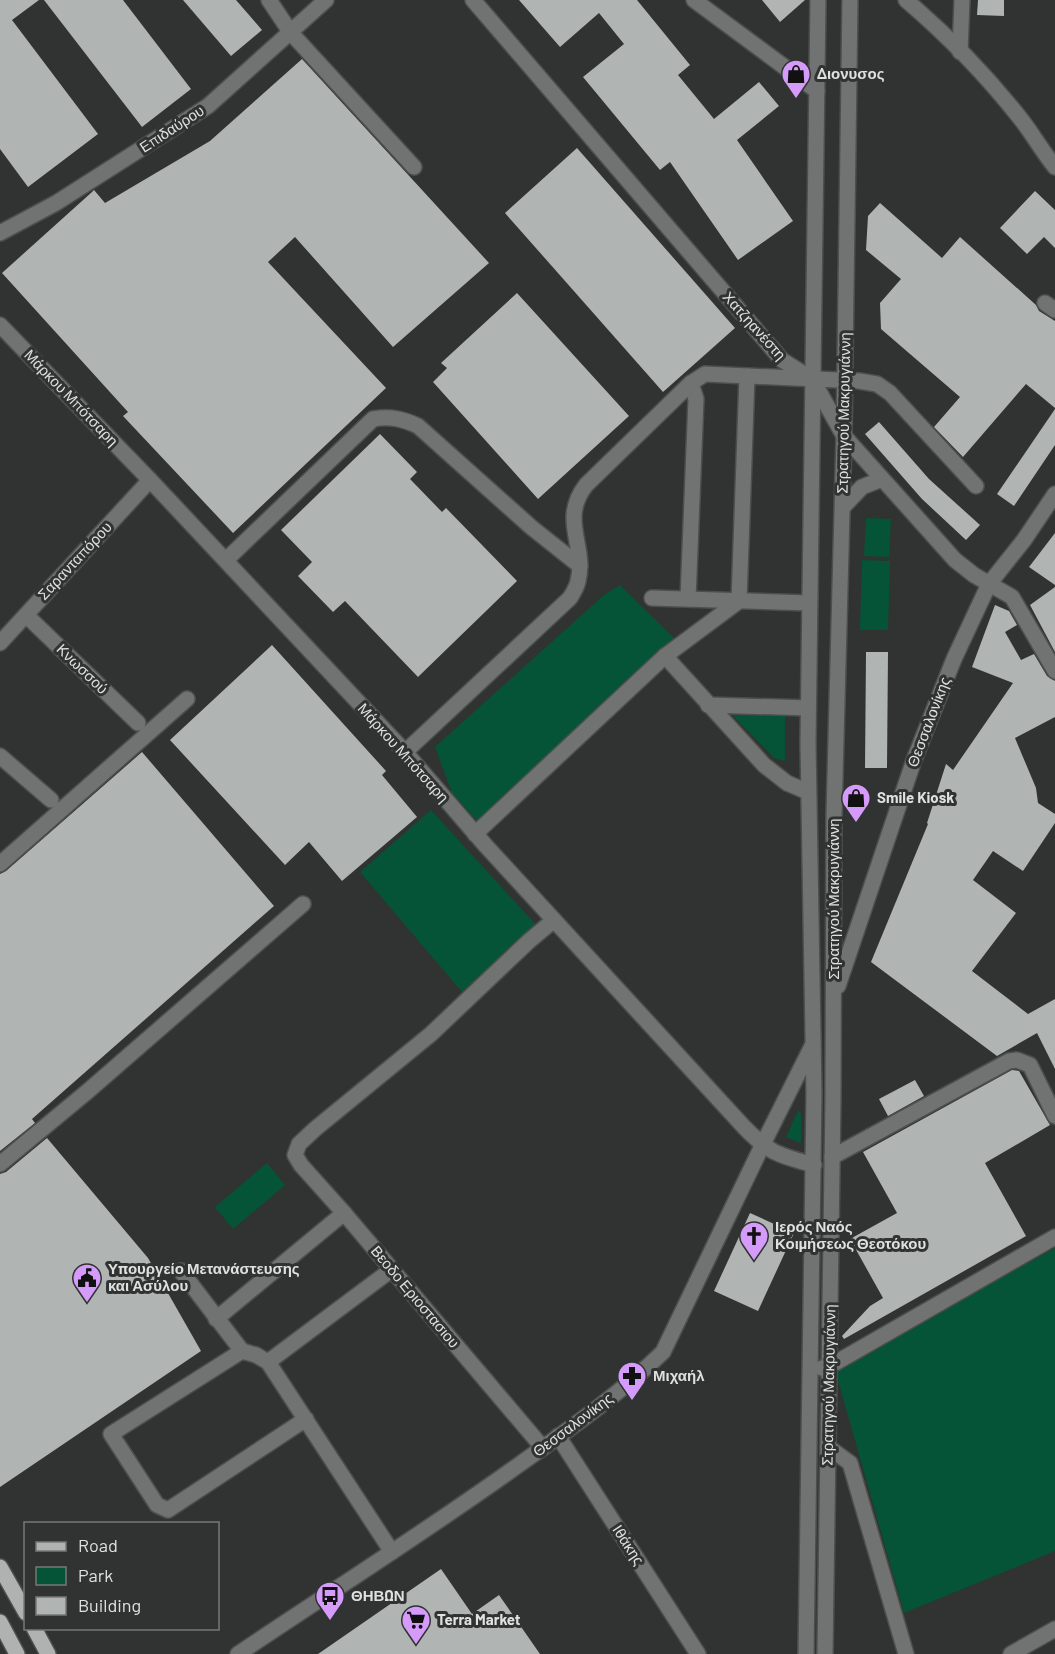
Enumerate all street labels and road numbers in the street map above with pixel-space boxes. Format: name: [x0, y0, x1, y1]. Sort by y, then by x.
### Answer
street label: Επιδαύρου: [136, 101, 207, 156]
street label: Χατζηανέστη: [719, 288, 790, 363]
street label: Στρατηγού Μακρυγιάννη: [833, 332, 853, 494]
street label: Μάρκου Μπότσαρη: [21, 345, 122, 449]
street label: Σαρανταπόρου: [34, 518, 115, 603]
street label: Κνωσσού: [53, 639, 112, 697]
street label: Θεσσαλονίκης: [903, 674, 954, 769]
street label: Μάρκου Μπότσαρη: [354, 699, 453, 806]
street label: Στρατηγού Μακρυγιάννη: [824, 818, 842, 980]
street label: Βεοδο Εριοστασιου: [368, 1242, 464, 1351]
street label: Στρατηγού Μακρυγιάννη: [818, 1304, 838, 1466]
street label: Θεσσαλονίκης: [529, 1388, 616, 1460]
street label: Ιθάκης: [609, 1521, 648, 1568]

